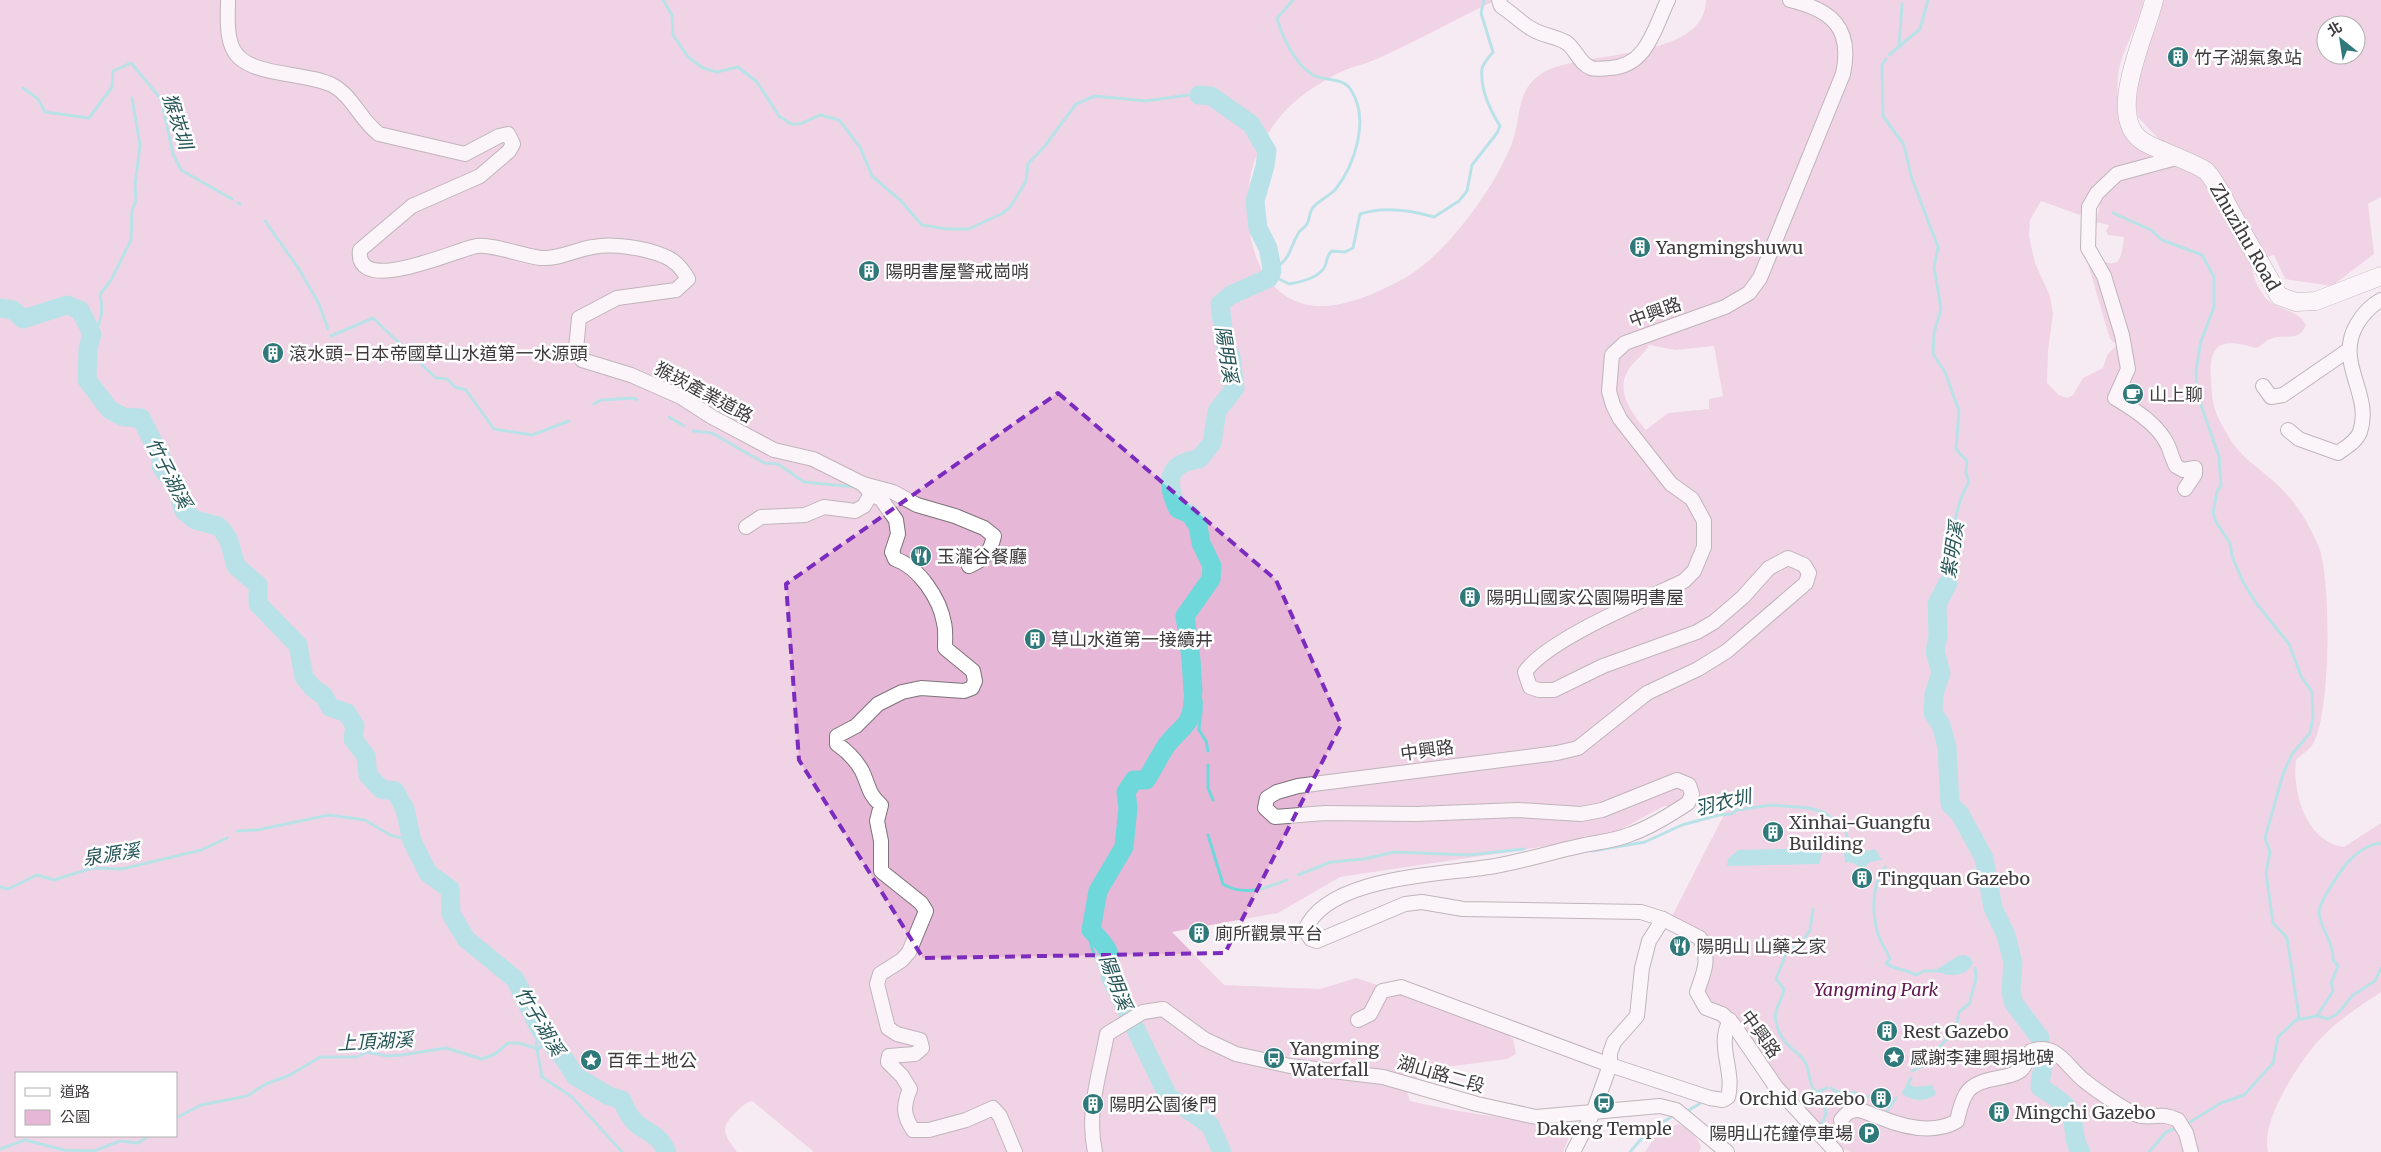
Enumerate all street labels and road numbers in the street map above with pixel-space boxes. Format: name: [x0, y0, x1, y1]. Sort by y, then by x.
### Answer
street label: Zhuzihu Road: [2205, 179, 2285, 295]
street label: 中興路: [1626, 292, 1684, 332]
street label: 猴崁產業道路: [651, 356, 757, 428]
street label: 中興路: [1399, 735, 1455, 765]
street label: 中興路: [1736, 1005, 1786, 1063]
street label: 湖山路二段: [1395, 1051, 1487, 1097]

